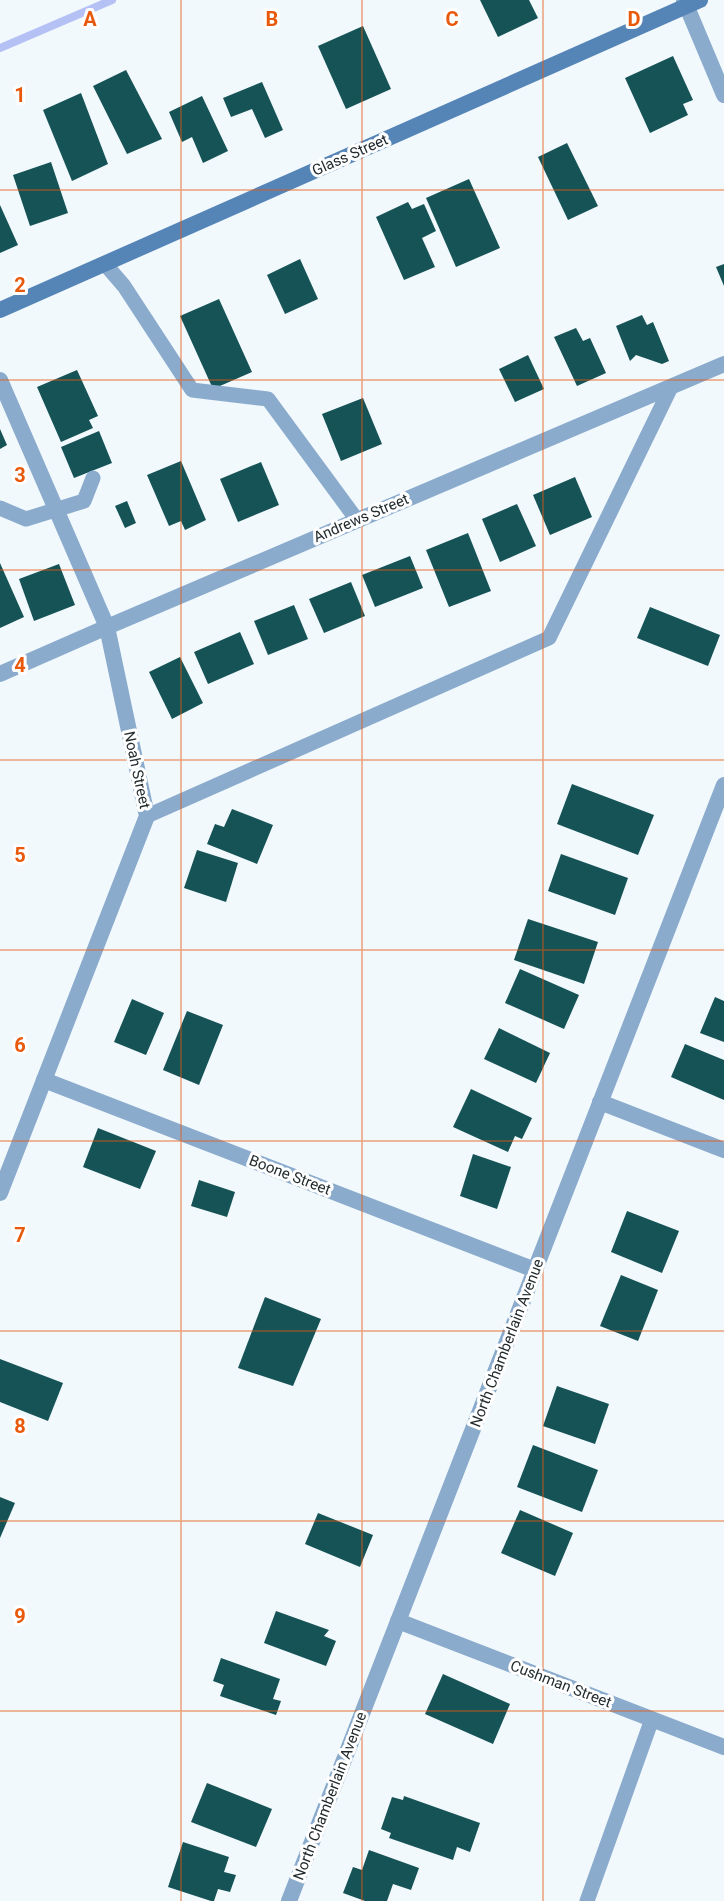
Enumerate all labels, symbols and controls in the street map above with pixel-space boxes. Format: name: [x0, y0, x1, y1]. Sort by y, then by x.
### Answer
text: A: [83, 7, 97, 31]
text: B: [266, 7, 278, 31]
text: C: [445, 7, 459, 31]
text: D: [628, 7, 641, 31]
text: 1: [14, 83, 26, 107]
street label: Glass Street: [309, 130, 391, 180]
text: 2: [14, 273, 26, 297]
text: 3: [14, 463, 26, 487]
street label: Andrews Street: [311, 490, 411, 546]
text: 4: [14, 653, 26, 677]
street label: Noah Street: [120, 729, 154, 811]
text: 5: [14, 843, 26, 867]
text: 6: [14, 1033, 26, 1057]
street label: Boone Street: [247, 1151, 333, 1199]
text: 7: [14, 1223, 26, 1247]
street label: North Chamberlain Avenue: [467, 1256, 547, 1430]
text: 8: [14, 1414, 26, 1438]
text: 9: [14, 1604, 26, 1628]
street label: Cushman Street: [508, 1656, 614, 1712]
street label: North Chamberlain Avenue: [290, 1709, 370, 1883]

